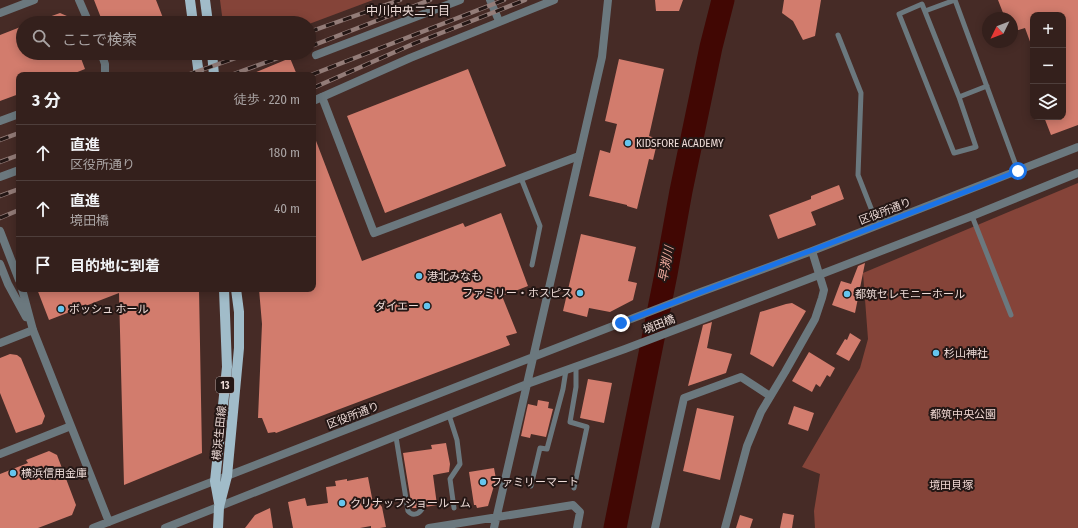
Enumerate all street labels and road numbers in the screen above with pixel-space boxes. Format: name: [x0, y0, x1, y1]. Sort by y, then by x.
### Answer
street label: 区役所通り: [857, 196, 913, 227]
street label: 境田橋: [641, 312, 677, 336]
road number: 13: [216, 377, 234, 393]
street label: 区役所通り: [325, 400, 381, 431]
street label: 横浜生田線: [210, 405, 229, 461]

